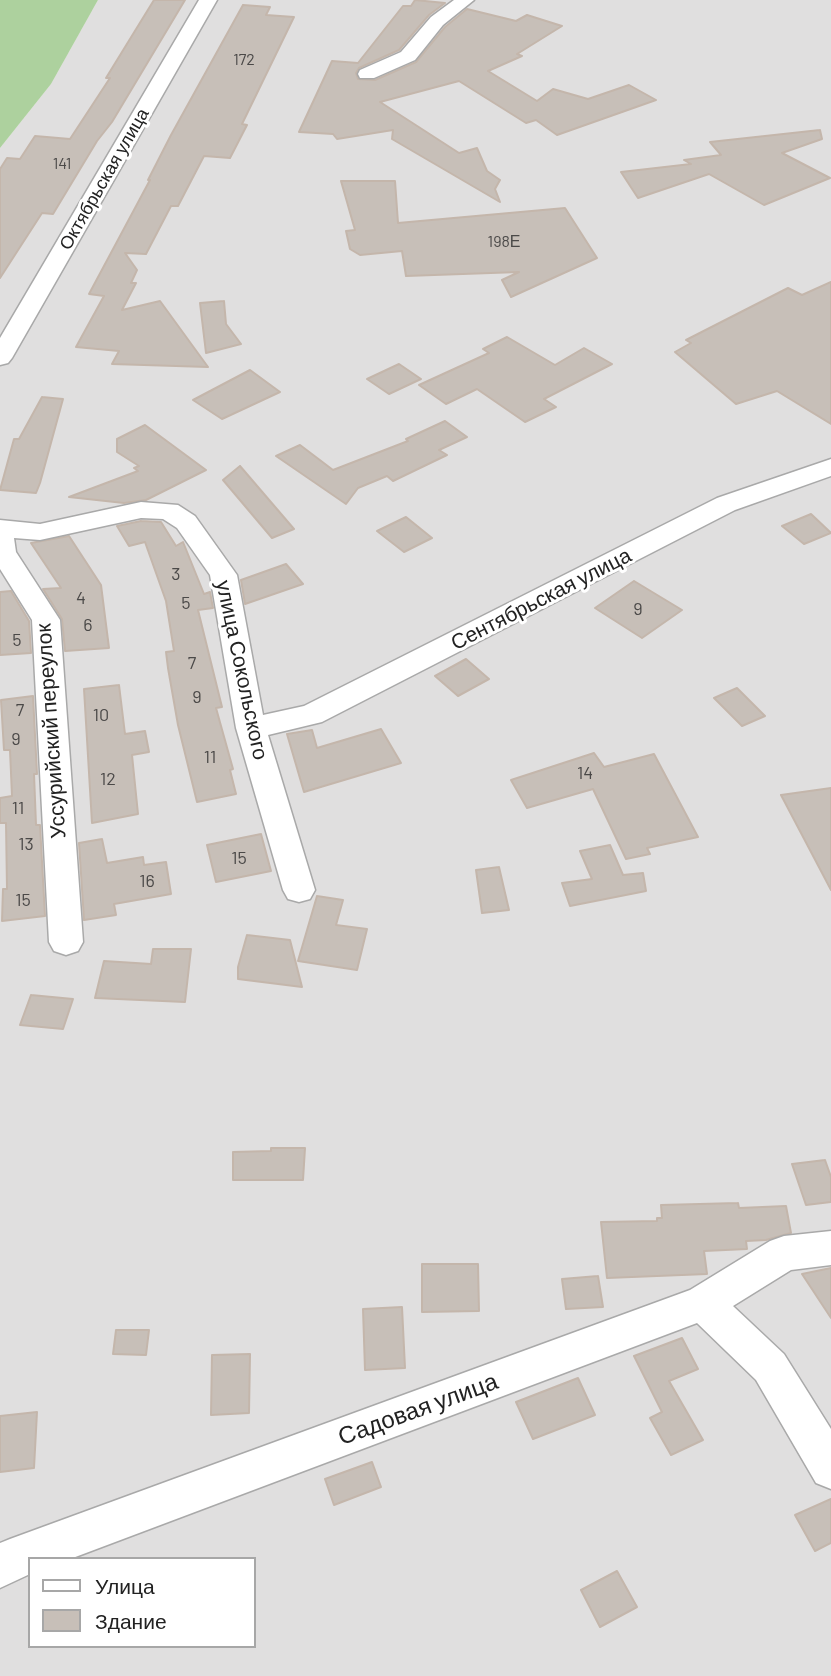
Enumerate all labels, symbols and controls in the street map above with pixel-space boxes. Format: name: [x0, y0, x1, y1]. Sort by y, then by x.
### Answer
house number: 172: [233, 50, 255, 70]
street label: Октябрьская улица: [55, 104, 153, 254]
house number: 141: [53, 154, 71, 174]
house number: 198Е: [488, 232, 520, 252]
street label: Сентябрьская улица: [447, 543, 635, 655]
house number: 3: [171, 563, 181, 585]
street label: улица Сокольского: [211, 578, 273, 762]
house number: 4: [76, 587, 86, 609]
house number: 5: [181, 592, 191, 614]
house number: 9: [633, 598, 643, 620]
house number: 6: [83, 614, 93, 636]
street label: Уссурийский переулок: [31, 623, 71, 839]
house number: 5: [12, 629, 22, 651]
house number: 7: [188, 652, 196, 674]
house number: 9: [192, 686, 202, 708]
house number: 7: [16, 699, 24, 721]
house number: 10: [93, 704, 109, 726]
house number: 9: [11, 728, 21, 750]
house number: 11: [204, 746, 216, 768]
house number: 14: [577, 762, 593, 784]
house number: 12: [100, 768, 116, 790]
house number: 11: [12, 797, 24, 819]
house number: 13: [18, 833, 34, 855]
house number: 15: [231, 847, 247, 869]
house number: 16: [139, 870, 155, 892]
house number: 15: [15, 889, 31, 911]
street label: Садовая улица: [334, 1367, 502, 1451]
legend: [28, 1557, 256, 1648]
text: Улица: [95, 1573, 155, 1598]
text: Здание: [95, 1608, 167, 1633]

